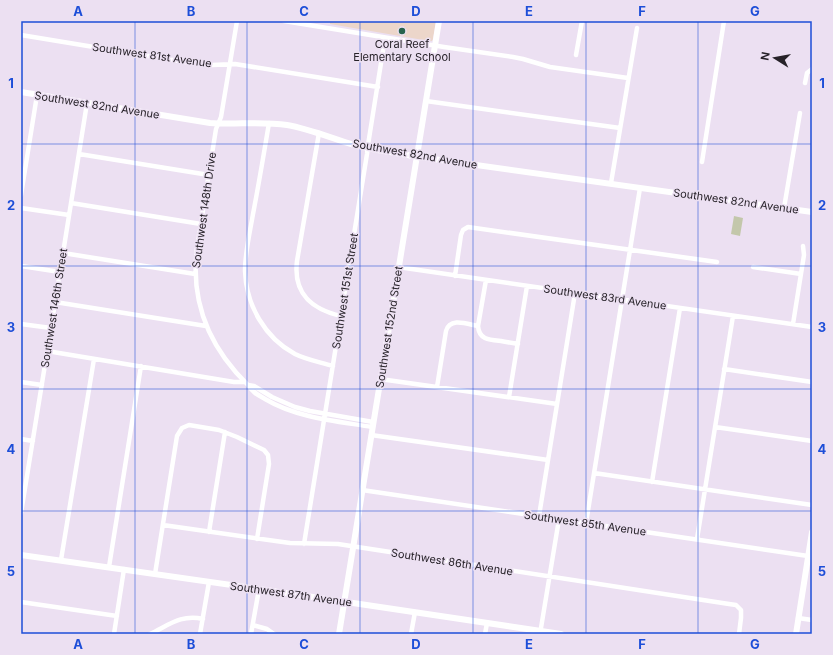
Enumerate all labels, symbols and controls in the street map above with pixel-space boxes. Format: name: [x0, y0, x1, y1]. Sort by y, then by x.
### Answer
text: A: [73, 3, 83, 19]
text: B: [187, 3, 196, 19]
text: C: [299, 3, 309, 19]
text: D: [411, 3, 421, 19]
text: E: [525, 3, 533, 19]
text: F: [638, 3, 646, 19]
text: G: [750, 3, 760, 19]
marker: Coral Reef Elementary School: [397, 26, 407, 36]
place label: Coral Reef Elementary School: [353, 37, 451, 64]
north arrow: [755, 38, 795, 78]
street label: Southwest 81st Avenue: [91, 40, 213, 70]
text: N: [758, 51, 773, 62]
text: 1: [8, 75, 14, 91]
text: 1: [819, 75, 825, 91]
street label: Southwest 82nd Avenue: [33, 88, 161, 122]
street label: Southwest 82nd Avenue: [352, 136, 478, 172]
street label: Southwest 148th Drive: [189, 151, 219, 269]
street label: Southwest 82nd Avenue: [672, 185, 800, 217]
text: 2: [7, 197, 15, 213]
text: 2: [818, 197, 826, 213]
street label: Southwest 151st Street: [329, 232, 361, 350]
street label: Southwest 146th Street: [38, 247, 70, 369]
street label: Southwest 152nd Street: [372, 265, 406, 389]
street label: Southwest 83rd Avenue: [543, 281, 667, 313]
text: 3: [7, 319, 15, 335]
text: 3: [818, 319, 826, 335]
text: 4: [7, 441, 16, 457]
text: 4: [818, 441, 827, 457]
street label: Southwest 85th Avenue: [523, 507, 647, 539]
street label: Southwest 86th Avenue: [390, 545, 514, 579]
text: 5: [7, 563, 15, 579]
text: 5: [818, 563, 826, 579]
street label: Southwest 87th Avenue: [229, 579, 353, 609]
text: A: [73, 636, 83, 652]
text: B: [187, 636, 196, 652]
text: C: [299, 636, 309, 652]
text: D: [411, 636, 421, 652]
text: E: [525, 636, 533, 652]
text: F: [638, 636, 646, 652]
text: G: [750, 636, 760, 652]

